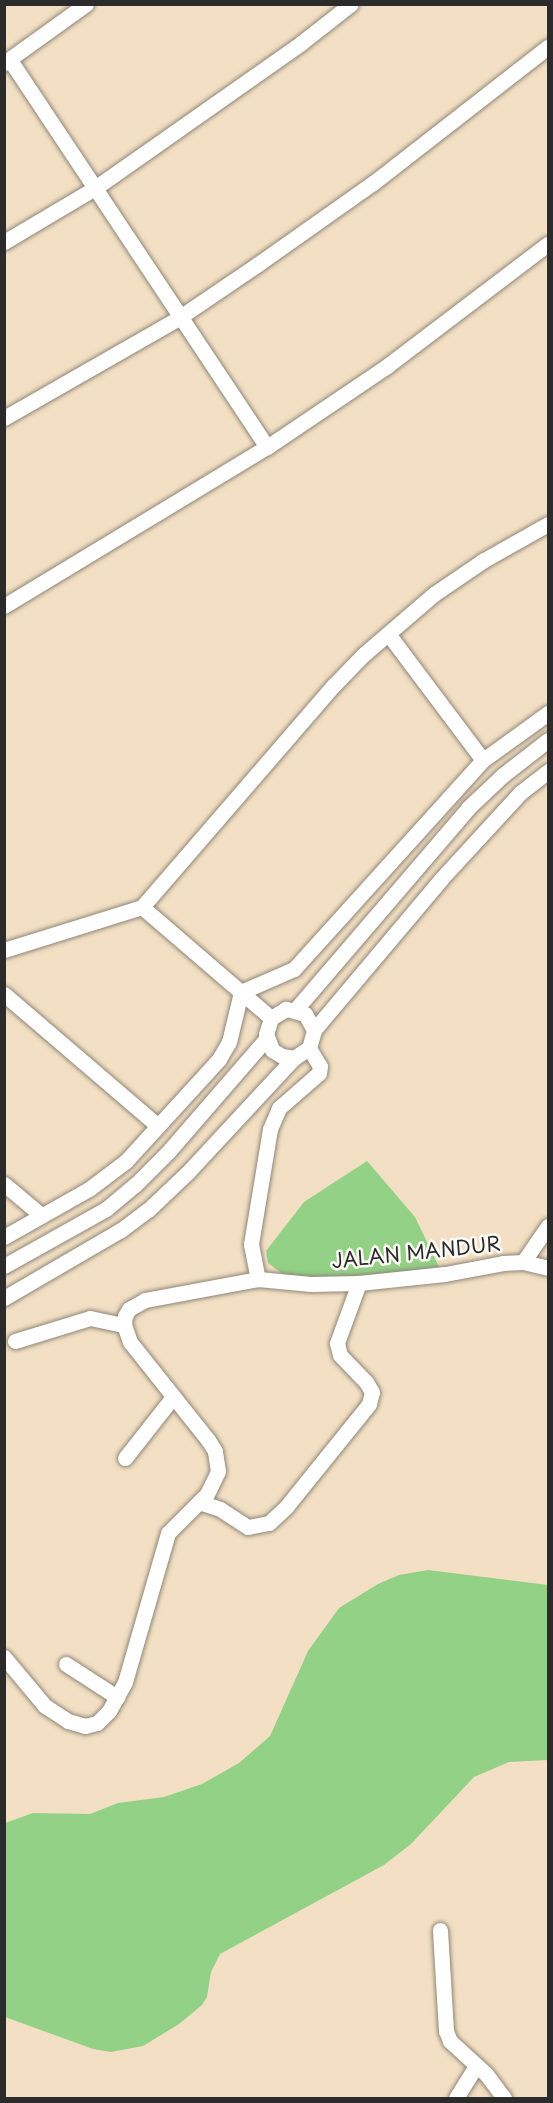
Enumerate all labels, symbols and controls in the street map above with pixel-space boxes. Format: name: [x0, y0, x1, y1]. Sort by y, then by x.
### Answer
street label: JALAN MANDUR: [330, 1231, 502, 1273]

